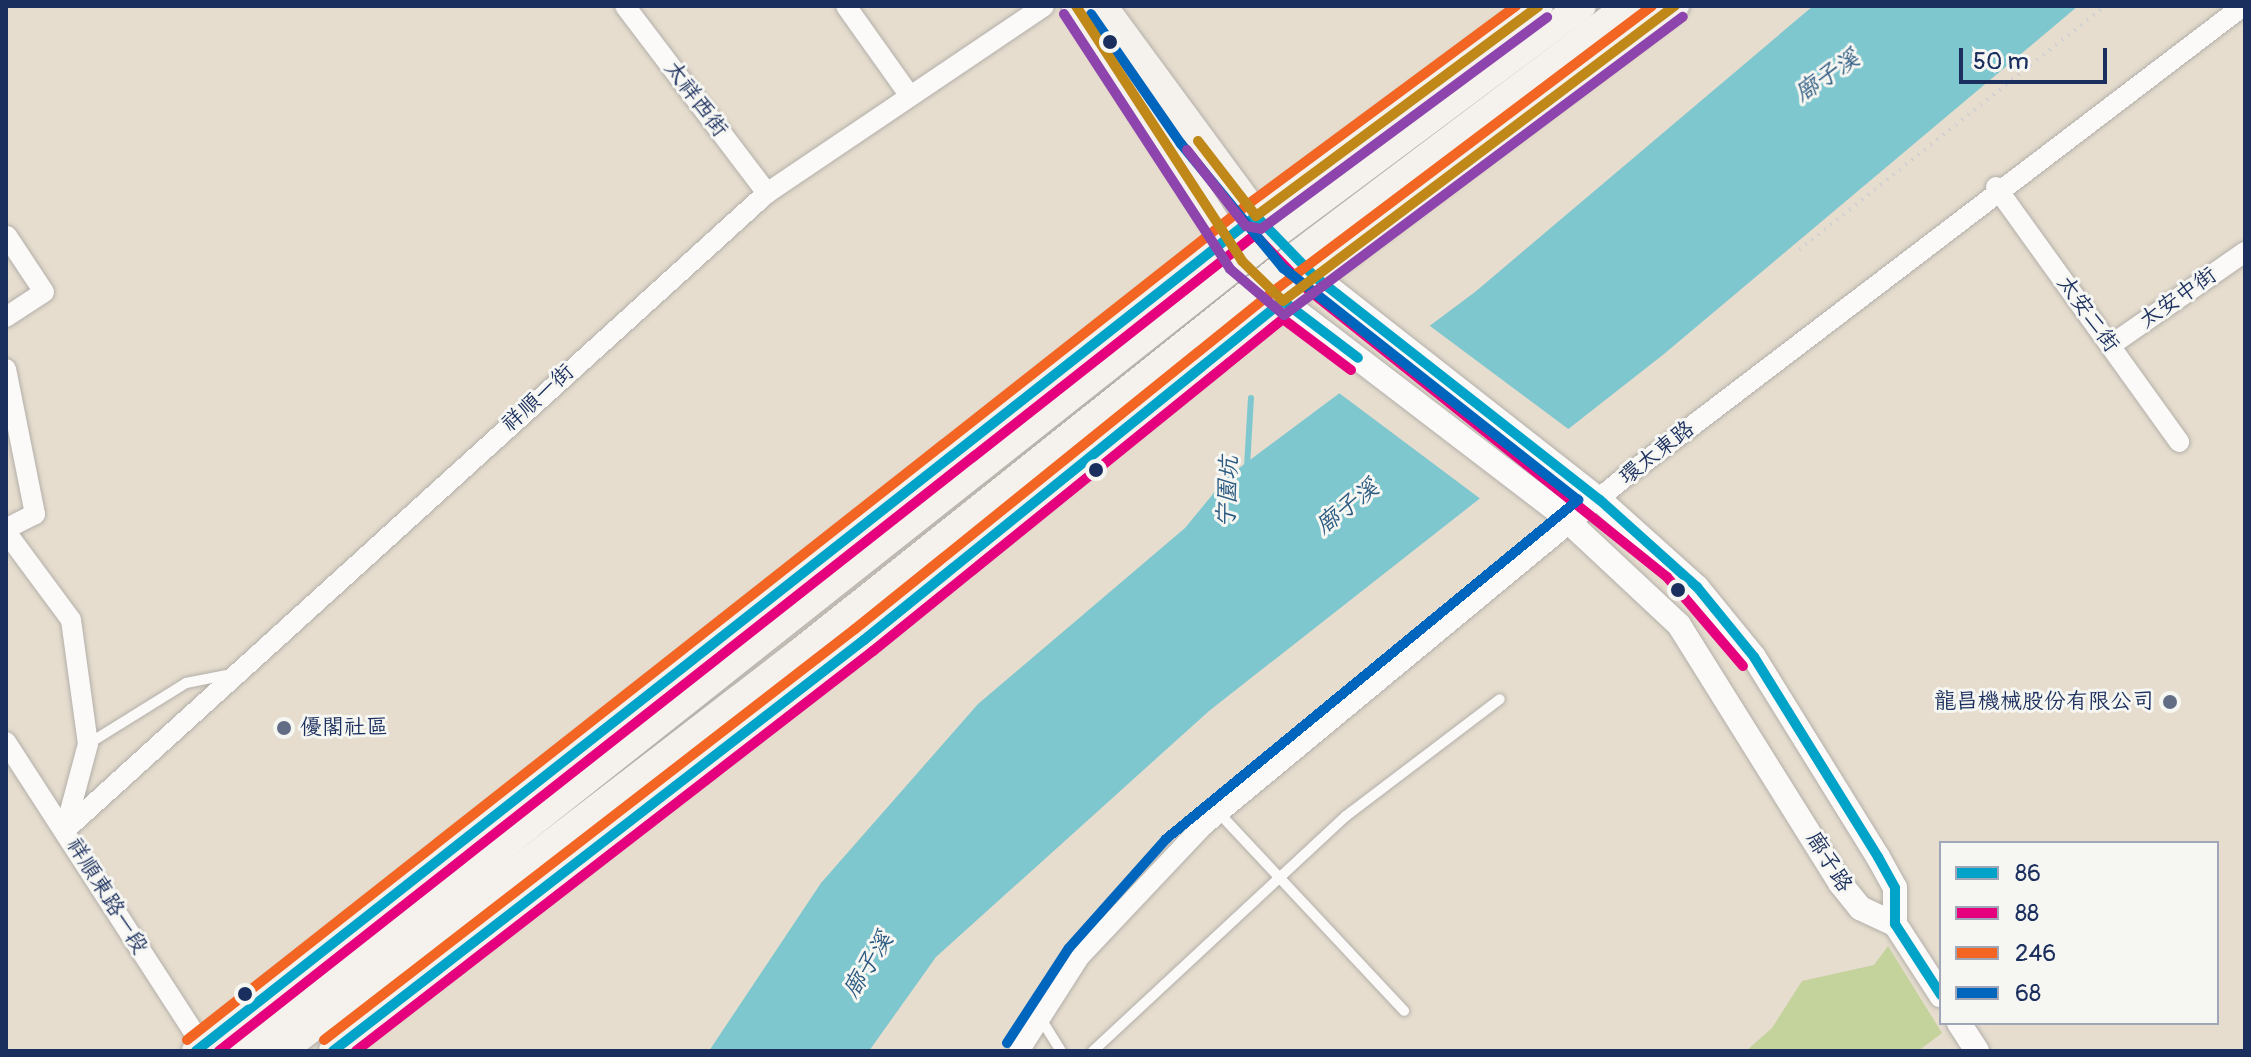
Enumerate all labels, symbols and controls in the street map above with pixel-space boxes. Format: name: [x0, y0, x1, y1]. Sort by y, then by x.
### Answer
scale bar: [1963, 32, 2111, 82]
unlabelled marker: [1102, 34, 1118, 50]
water label: 廍子溪: [1789, 44, 1865, 108]
text: 50 m: [1973, 47, 2029, 76]
street label: 太祥西街: [659, 56, 733, 142]
street label: 太安中街: [2134, 262, 2222, 334]
street label: 太安二街: [2051, 271, 2125, 357]
street label: 祥順一街: [496, 359, 580, 437]
street label: 環太東路: [1614, 416, 1700, 490]
water label: 宁園坑: [1212, 455, 1244, 529]
unlabelled marker: [1088, 462, 1104, 478]
water label: 廍子溪: [1310, 473, 1384, 541]
unlabelled marker: [1670, 582, 1686, 598]
place label: 龍昌機械股份有限公司: [1934, 689, 2154, 715]
marker: 龍昌機械股份有限公司: [2161, 693, 2179, 711]
place label: 優閣社區: [300, 715, 388, 741]
marker: 優閣社區: [275, 719, 293, 737]
street label: 廍子路: [1800, 827, 1858, 897]
street label: 祥順東路一段: [61, 833, 153, 959]
legend: [1939, 841, 2219, 1025]
text: 86: [2015, 859, 2041, 888]
text: 88: [2015, 899, 2039, 928]
water label: 廍子溪: [837, 927, 899, 1003]
text: 246: [2015, 939, 2056, 968]
text: 68: [2015, 979, 2041, 1008]
unlabelled marker: [237, 986, 253, 1002]

